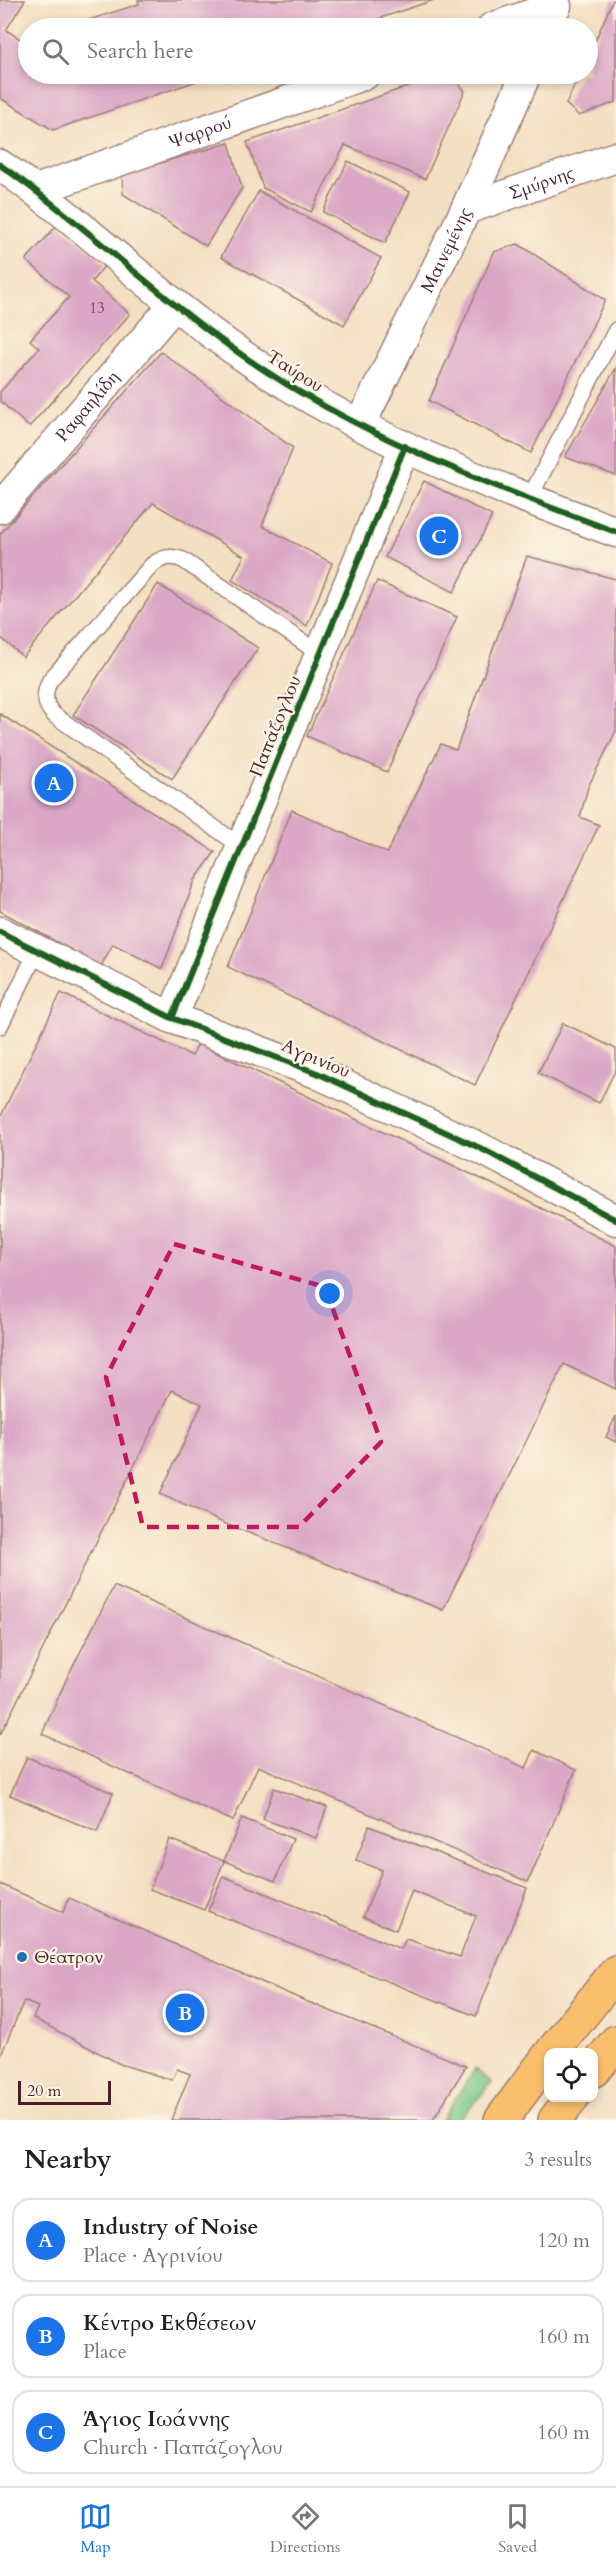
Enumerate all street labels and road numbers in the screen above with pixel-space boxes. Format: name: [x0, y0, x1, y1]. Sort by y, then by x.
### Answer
street label: Ψαρρού: [165, 110, 235, 155]
street label: Σμύρνης: [506, 160, 578, 206]
street label: Μαινεμένης: [415, 203, 478, 297]
street label: Ταύρου: [262, 344, 328, 399]
street label: Ραφαηλίδη: [50, 366, 125, 448]
street label: Παπάζογλου: [244, 672, 307, 781]
street label: Αγρινίου: [278, 1033, 354, 1084]

